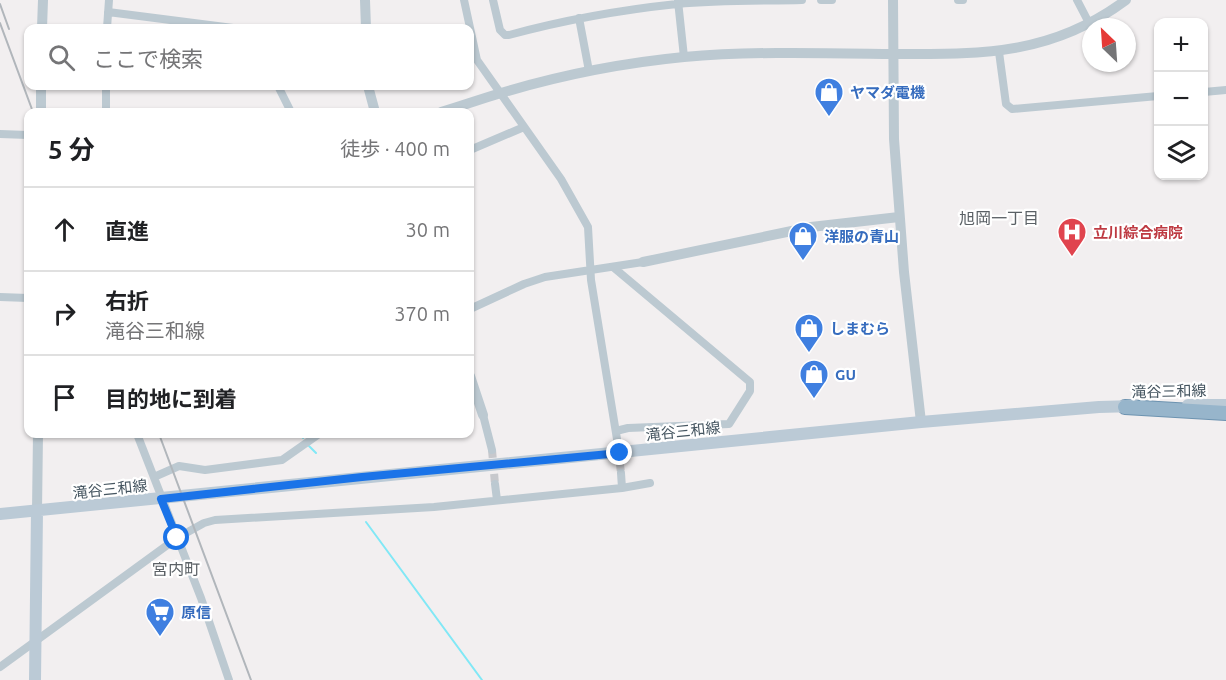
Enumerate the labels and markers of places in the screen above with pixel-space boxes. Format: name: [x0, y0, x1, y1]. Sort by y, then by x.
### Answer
shop icon: ヤマダ電機: [813, 76, 845, 118]
place label: ヤマダ電機: [850, 84, 925, 101]
hospital icon: 立川綜合病院: [1056, 216, 1088, 258]
shop icon: 洋服の青山: [787, 220, 819, 262]
place label: 立川綜合病院: [1093, 224, 1183, 241]
place label: 洋服の青山: [824, 228, 899, 245]
shop icon: しまむら: [793, 312, 825, 354]
place label: しまむら: [830, 320, 890, 337]
shop icon: GU: [798, 358, 830, 400]
place label: GU: [835, 366, 856, 383]
supermarket icon: 原信: [144, 596, 176, 638]
place label: 原信: [181, 604, 211, 621]

